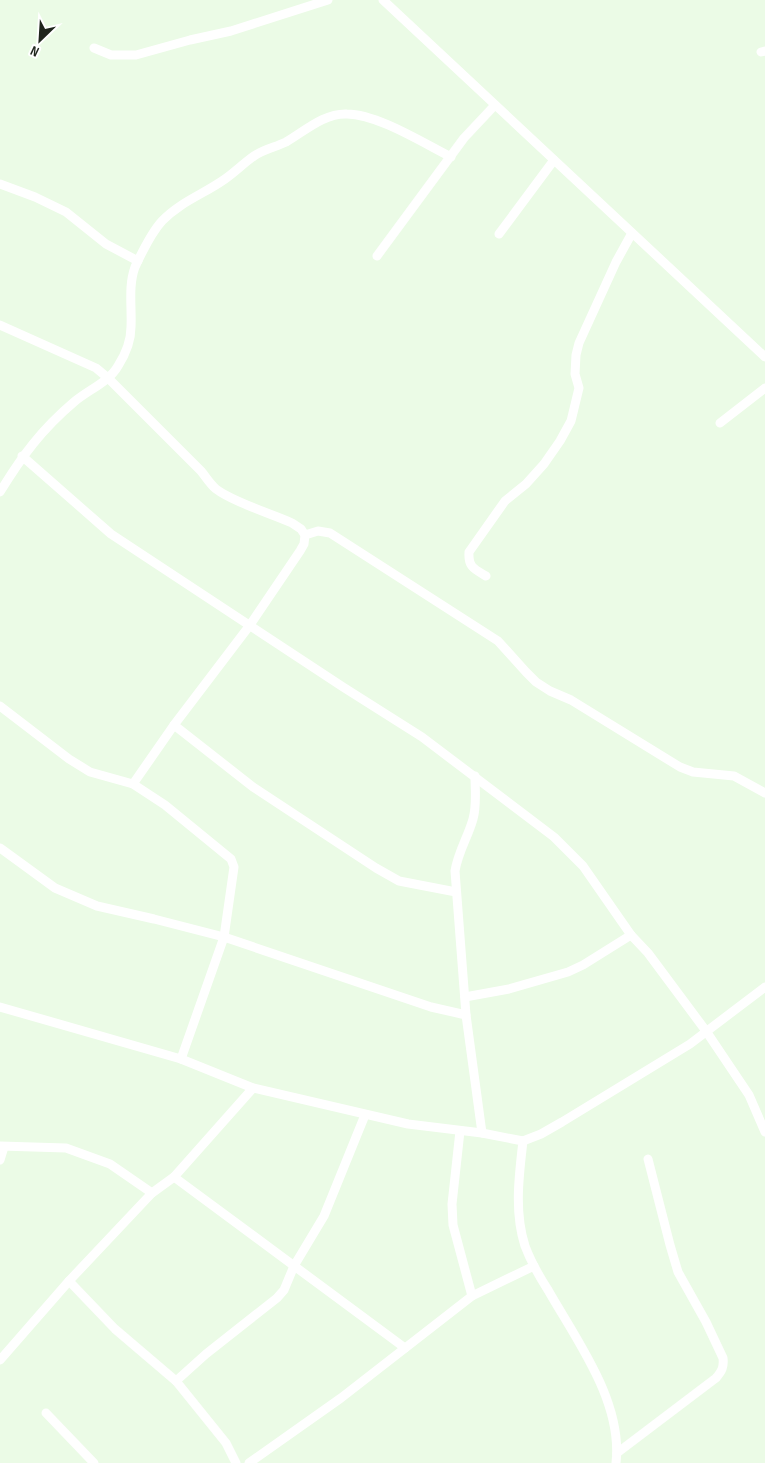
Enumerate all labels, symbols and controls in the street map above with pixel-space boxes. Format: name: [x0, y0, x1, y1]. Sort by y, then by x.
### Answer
north arrow: [15, 15, 65, 65]
text: N: [28, 42, 42, 61]

